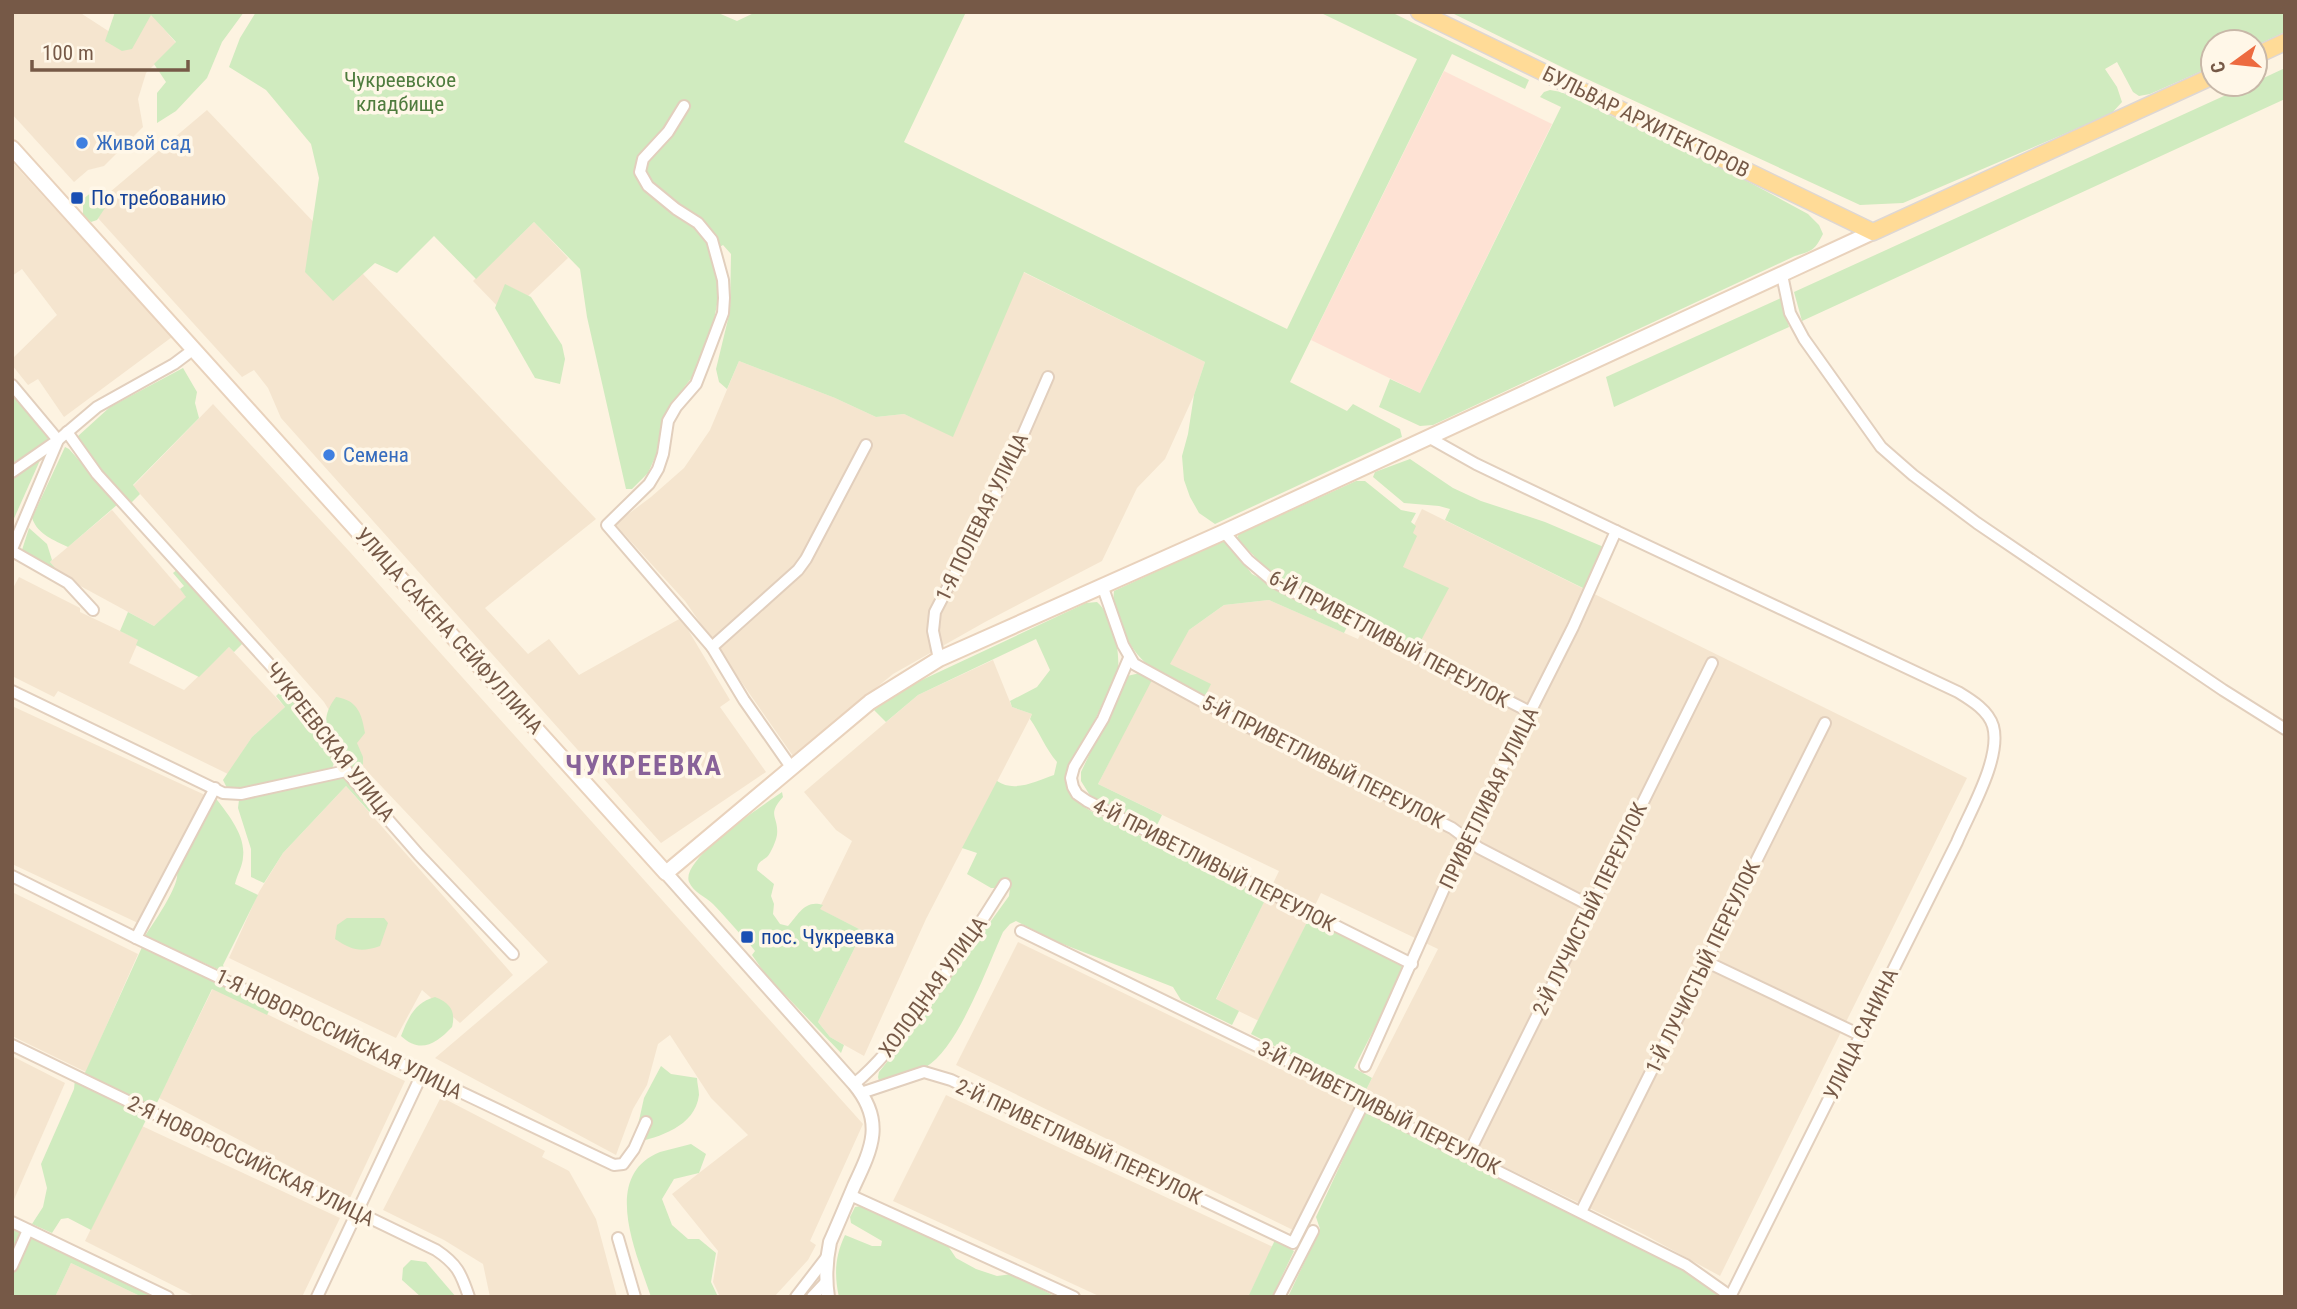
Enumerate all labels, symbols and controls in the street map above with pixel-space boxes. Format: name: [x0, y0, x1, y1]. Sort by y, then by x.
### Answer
scale bar: [32, 28, 187, 72]
north arrow: [2199, 28, 2269, 98]
text: 100 m: [42, 41, 94, 65]
text: С: [2206, 59, 2231, 75]
street label: БУЛЬВАР АРХИТЕКТОРОВ: [1539, 62, 1753, 182]
park label: Чукреевское кладбище: [344, 68, 456, 116]
place label: Живой сад: [96, 131, 191, 155]
marker: Живой сад: [74, 135, 90, 151]
place label: По требованию: [91, 186, 226, 210]
marker: По требованию: [69, 190, 85, 206]
street label: 1-Я ПОЛЕВАЯ УЛИЦА: [931, 429, 1033, 605]
place label: Семена: [343, 443, 409, 467]
marker: Семена: [321, 447, 337, 463]
street label: УЛИЦА САКЕНА СЕЙФУЛЛИНА: [350, 523, 548, 739]
street label: 6-Й ПРИВЕТЛИВЫЙ ПЕРЕУЛОК: [1265, 565, 1513, 713]
street label: ЧУКРЕЕВСКАЯ УЛИЦА: [261, 658, 399, 826]
street label: 5-Й ПРИВЕТЛИВЫЙ ПЕРЕУЛОК: [1198, 690, 1448, 834]
street label: ПРИВЕТЛИВАЯ УЛИЦА: [1435, 703, 1543, 893]
district label: ЧУКРЕЕВКА: [565, 749, 723, 782]
street label: 4-Й ПРИВЕТЛИВЫЙ ПЕРЕУЛОК: [1089, 793, 1339, 937]
street label: 2-Й ЛУЧИСТЫЙ ПЕРЕУЛОК: [1528, 799, 1652, 1019]
street label: 1-Й ЛУЧИСТЫЙ ПЕРЕУЛОК: [1641, 857, 1765, 1077]
street label: ХОЛОДНАЯ УЛИЦА: [874, 912, 992, 1062]
place label: пос. Чукреевка: [761, 925, 895, 949]
marker: пос. Чукреевка: [739, 929, 755, 945]
street label: 1-Я НОВОРОССИЙСКАЯ УЛИЦА: [212, 964, 466, 1104]
street label: УЛИЦА САНИНА: [1819, 965, 1903, 1103]
street label: 3-Й ПРИВЕТЛИВЫЙ ПЕРЕУЛОК: [1254, 1036, 1504, 1180]
street label: 2-Й ПРИВЕТЛИВЫЙ ПЕРЕУЛОК: [952, 1074, 1206, 1210]
street label: 2-Я НОВОРОССИЙСКАЯ УЛИЦА: [124, 1091, 378, 1231]

